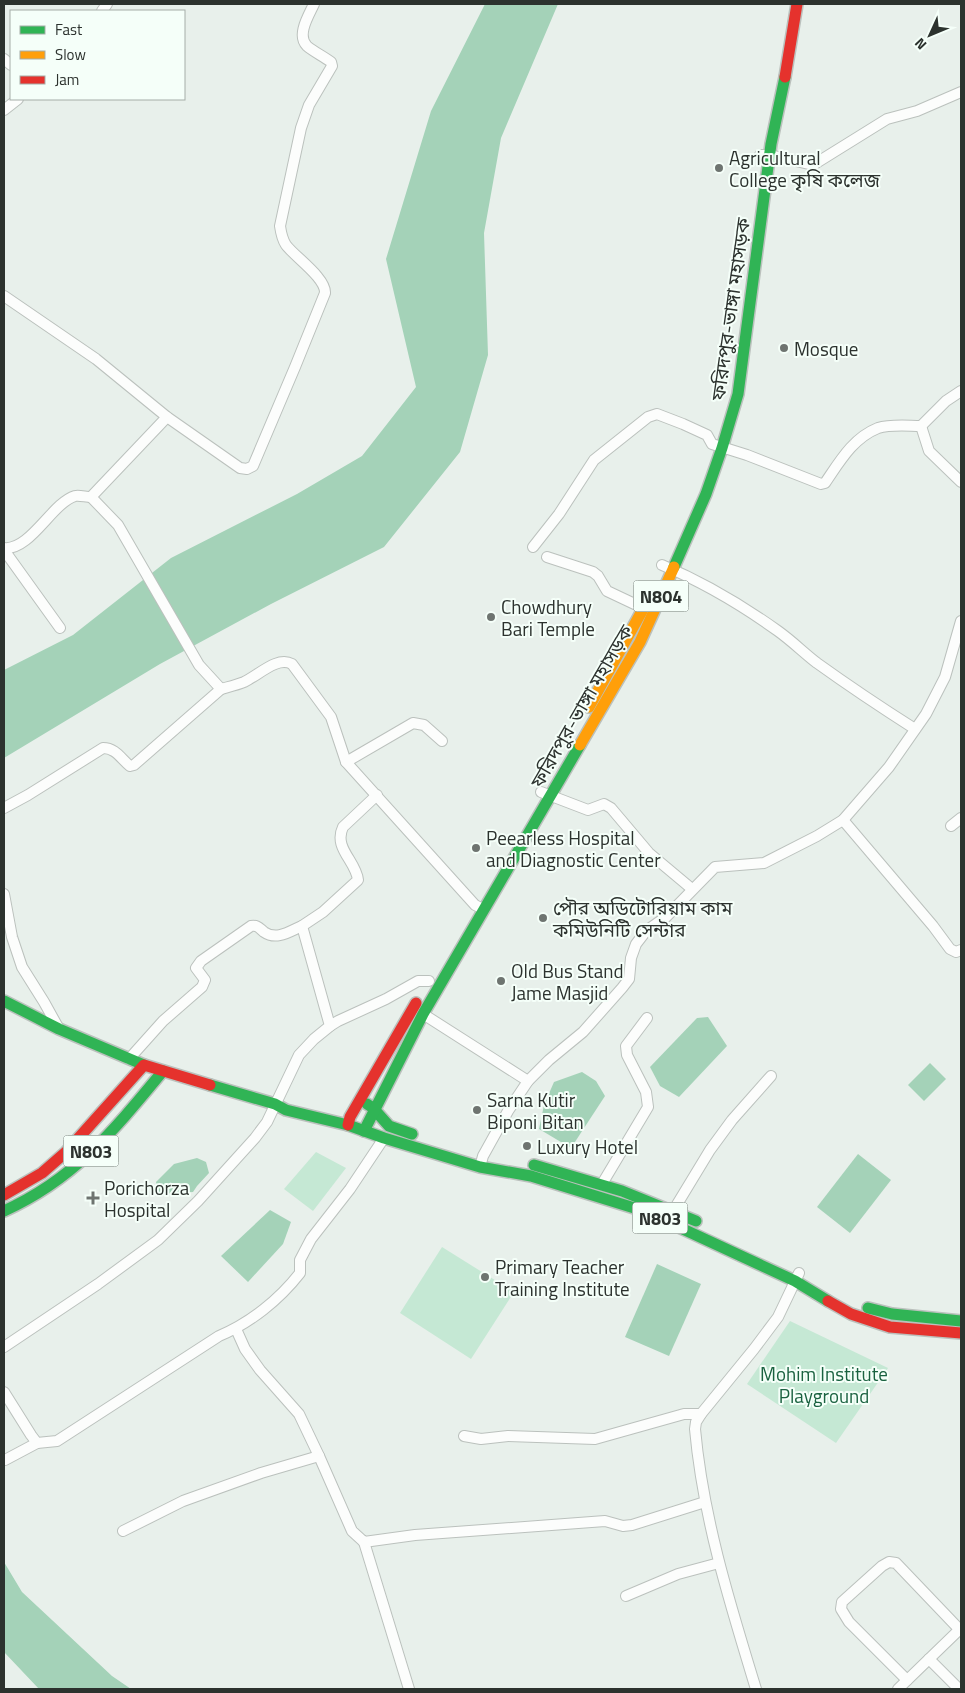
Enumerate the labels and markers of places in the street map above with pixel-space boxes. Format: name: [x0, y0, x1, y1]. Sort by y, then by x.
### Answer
place label: Agricultural College কৃষি কলেজ: [729, 143, 881, 194]
marker: Agricultural College কৃষি কলেজ: [713, 162, 725, 174]
place label: Mosque: [794, 334, 858, 363]
marker: Mosque: [778, 342, 790, 354]
place label: Chowdhury Bari Temple: [501, 592, 595, 643]
marker: Chowdhury Bari Temple: [485, 611, 497, 623]
place label: Peearless Hospital and Diagnostic Center: [486, 823, 661, 874]
marker: Peearless Hospital and Diagnostic Center: [470, 842, 482, 854]
place label: পৌর অডিটোরিয়াম কাম কমিউনিটি সেন্টার: [552, 893, 733, 944]
marker: পৌর অডিটোরিয়াম কাম কমিউনিটি সেন্টার: [537, 912, 549, 924]
place label: Old Bus Stand Jame Masjid: [511, 956, 624, 1007]
marker: Old Bus Stand Jame Masjid: [495, 975, 507, 987]
place label: Sarna Kutir Biponi Bitan: [487, 1085, 584, 1136]
marker: Sarna Kutir Biponi Bitan: [471, 1104, 483, 1116]
place label: Luxury Hotel: [537, 1132, 638, 1161]
marker: Luxury Hotel: [521, 1140, 533, 1152]
place label: Porichorza Hospital: [104, 1173, 190, 1224]
marker: Porichorza Hospital: [86, 1191, 100, 1205]
place label: Primary Teacher Training Institute: [495, 1252, 630, 1303]
marker: Primary Teacher Training Institute: [479, 1271, 491, 1283]

